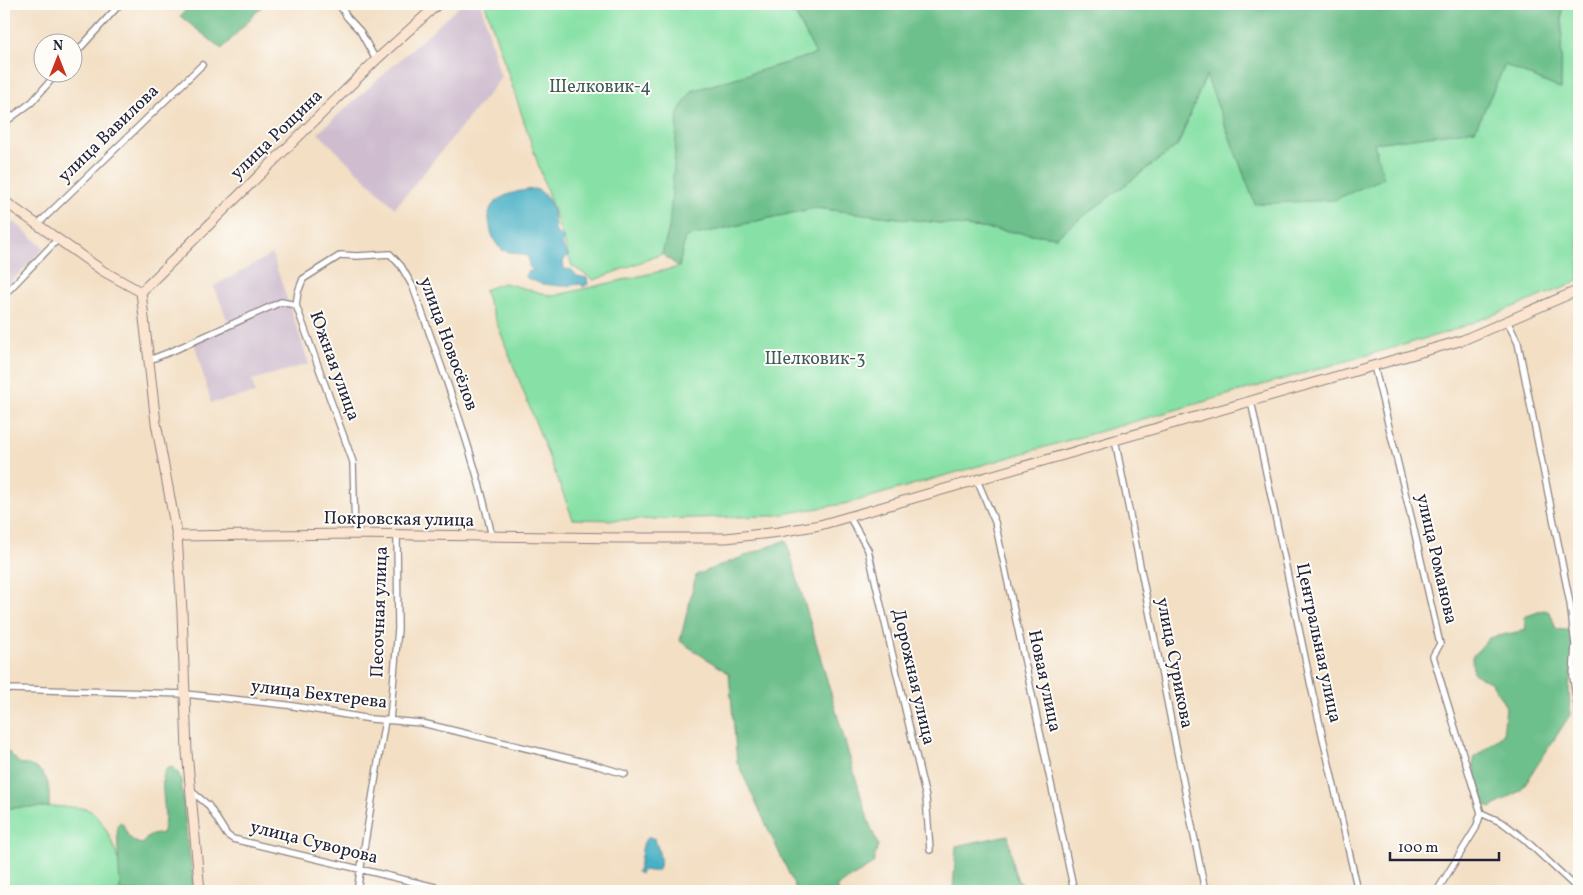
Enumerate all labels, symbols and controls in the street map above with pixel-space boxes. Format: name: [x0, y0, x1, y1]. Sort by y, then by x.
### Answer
north arrow: [32, 32, 82, 82]
text: N: [53, 37, 63, 56]
park label: Шелковик-4: [549, 75, 651, 100]
street label: улица Вавилова: [53, 79, 165, 189]
street label: улица Рощина: [225, 84, 329, 186]
street label: улица Новосёлов: [412, 274, 484, 414]
street label: Южная улица: [303, 308, 365, 424]
park label: Шелковик-3: [764, 347, 866, 372]
street label: улица Романова: [1409, 491, 1463, 627]
street label: Покровская улица: [323, 506, 475, 534]
street label: Песочная улица: [365, 546, 395, 678]
street label: Центральная улица: [1289, 561, 1347, 725]
street label: улица Сурикова: [1149, 595, 1199, 731]
street label: Дорожная улица: [885, 606, 941, 748]
street label: Новая улица: [1021, 628, 1067, 734]
street label: улица Бехтерева: [249, 674, 389, 716]
street label: улица Суворова: [247, 815, 381, 871]
scale bar: [1390, 830, 1499, 862]
text: 100 m: [1398, 838, 1438, 859]

